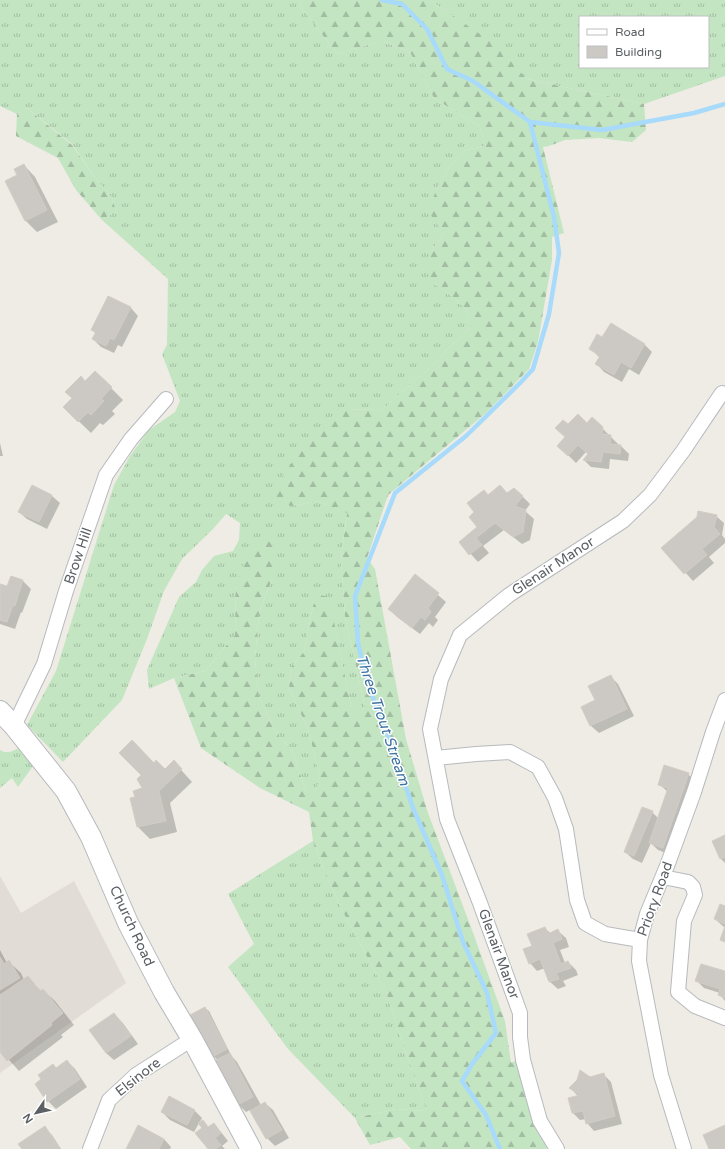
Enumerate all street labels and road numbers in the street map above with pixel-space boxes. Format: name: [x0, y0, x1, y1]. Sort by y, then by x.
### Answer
street label: Brow Hill: [60, 525, 96, 587]
street label: Glenair Manor: [509, 533, 598, 599]
street label: Priory Road: [634, 859, 676, 939]
street label: Church Road: [106, 883, 158, 969]
street label: Glenair Manor: [475, 907, 523, 1002]
street label: Elsinore: [112, 1054, 164, 1100]

